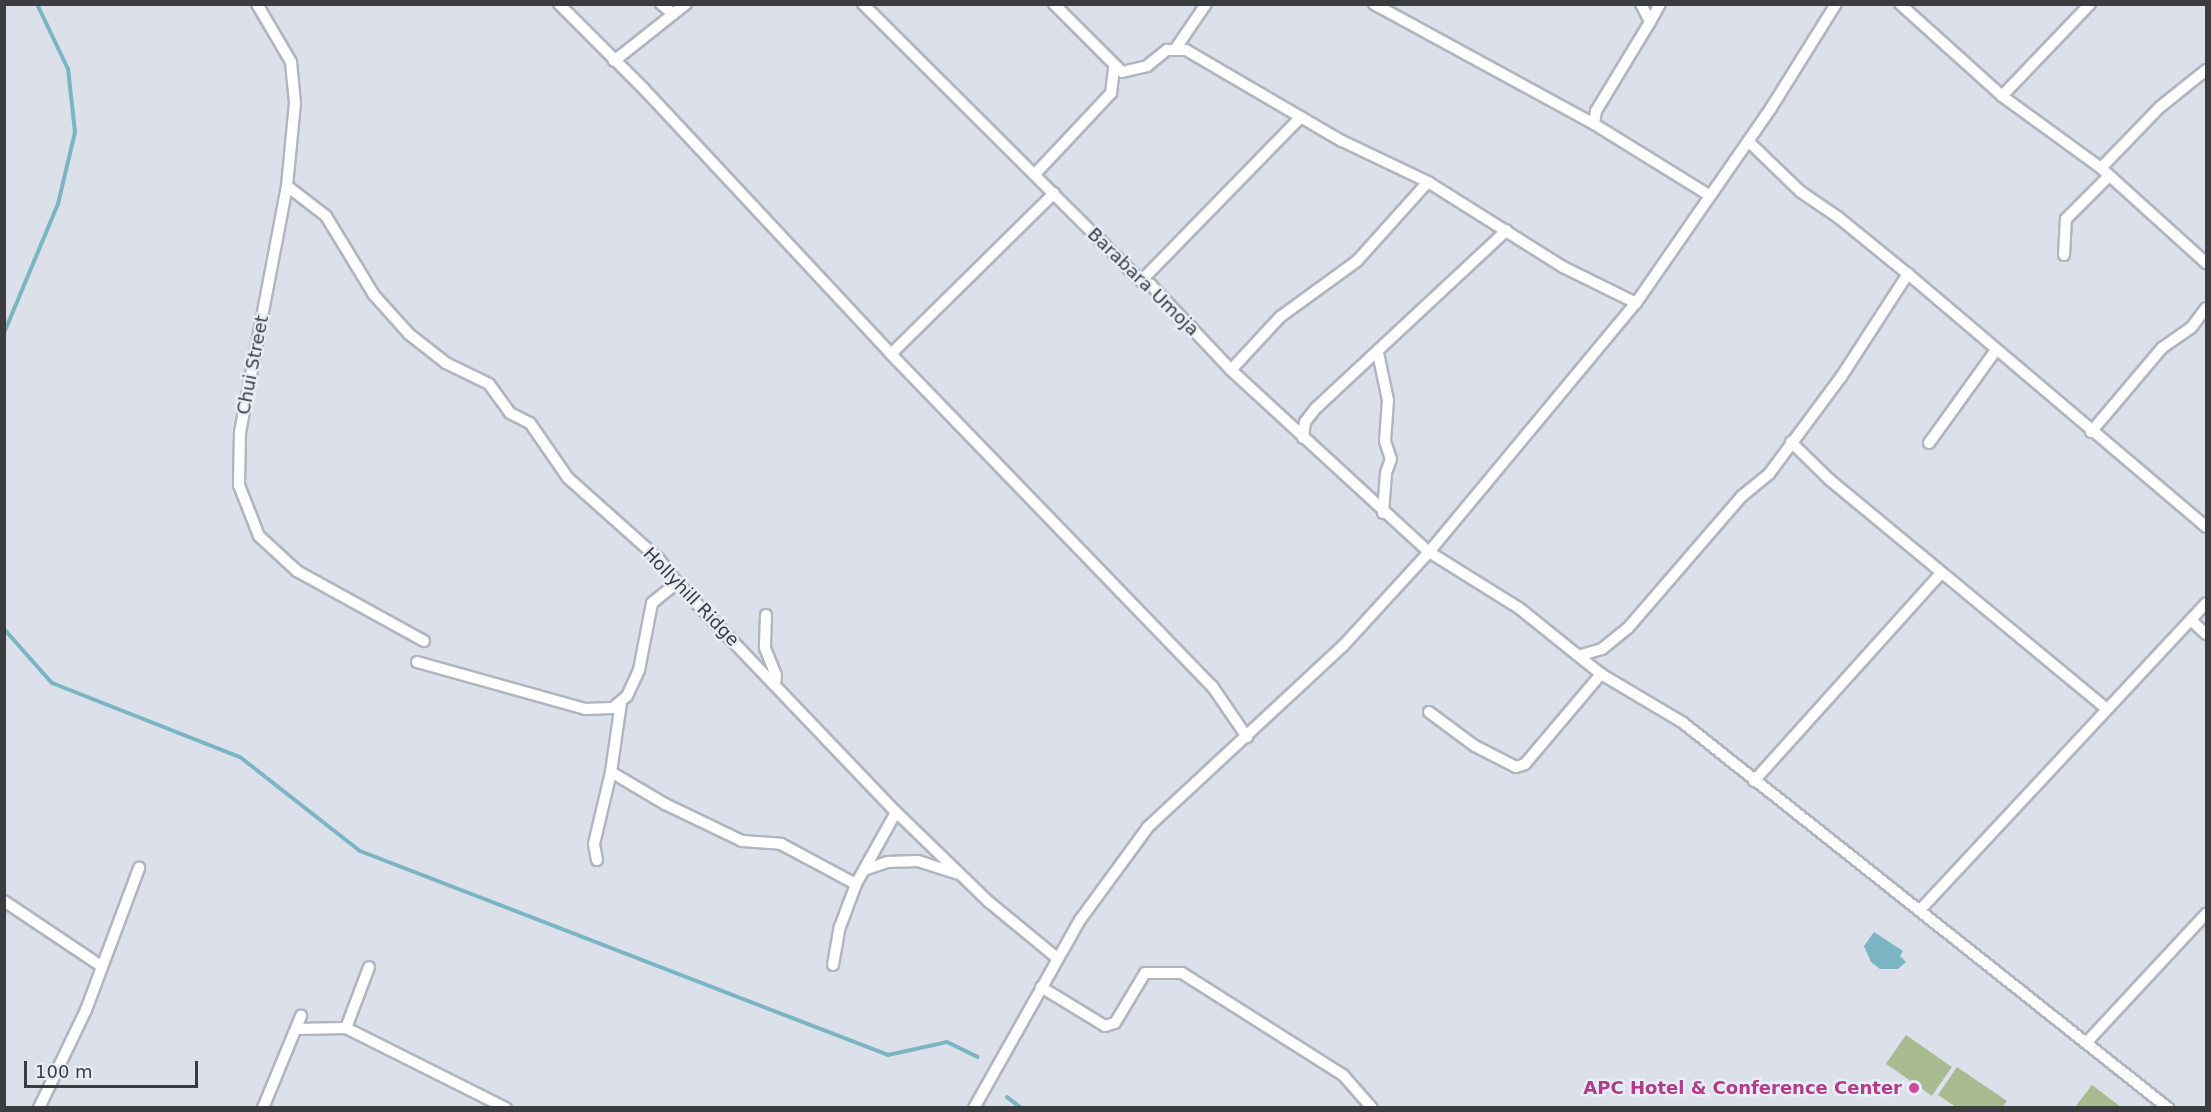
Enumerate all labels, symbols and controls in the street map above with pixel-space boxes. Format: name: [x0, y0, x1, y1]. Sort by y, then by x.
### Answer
street label: Barabara Umoja: [1083, 223, 1203, 341]
street label: Chui Street: [233, 313, 273, 417]
street label: Hollyhill Ridge: [639, 543, 743, 651]
scale bar: [27, 1049, 201, 1087]
text: 100 m: [35, 1061, 93, 1082]
place label: APC Hotel & Conference Center: [1583, 1077, 1902, 1099]
marker: APC Hotel & Conference Center: [1907, 1081, 1921, 1095]

